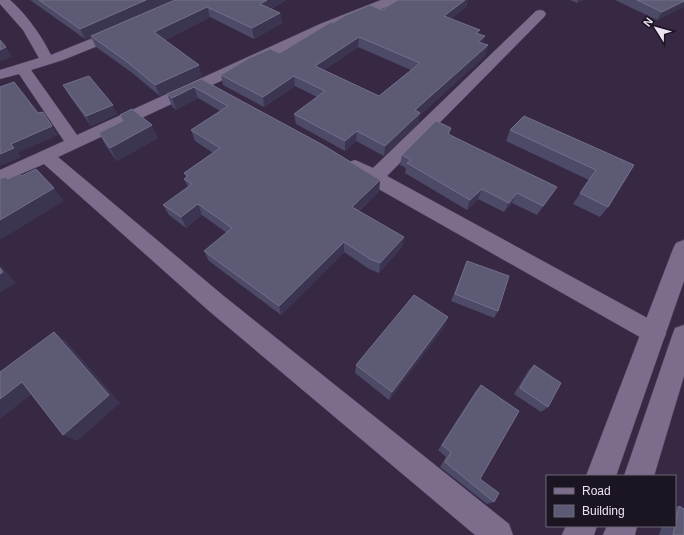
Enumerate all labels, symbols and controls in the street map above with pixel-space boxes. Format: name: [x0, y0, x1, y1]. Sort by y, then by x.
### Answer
north arrow: [636, 8, 676, 48]
text: N: [641, 15, 655, 29]
legend: [546, 475, 676, 527]
text: Road: [582, 484, 611, 498]
text: Building: [582, 504, 625, 518]

